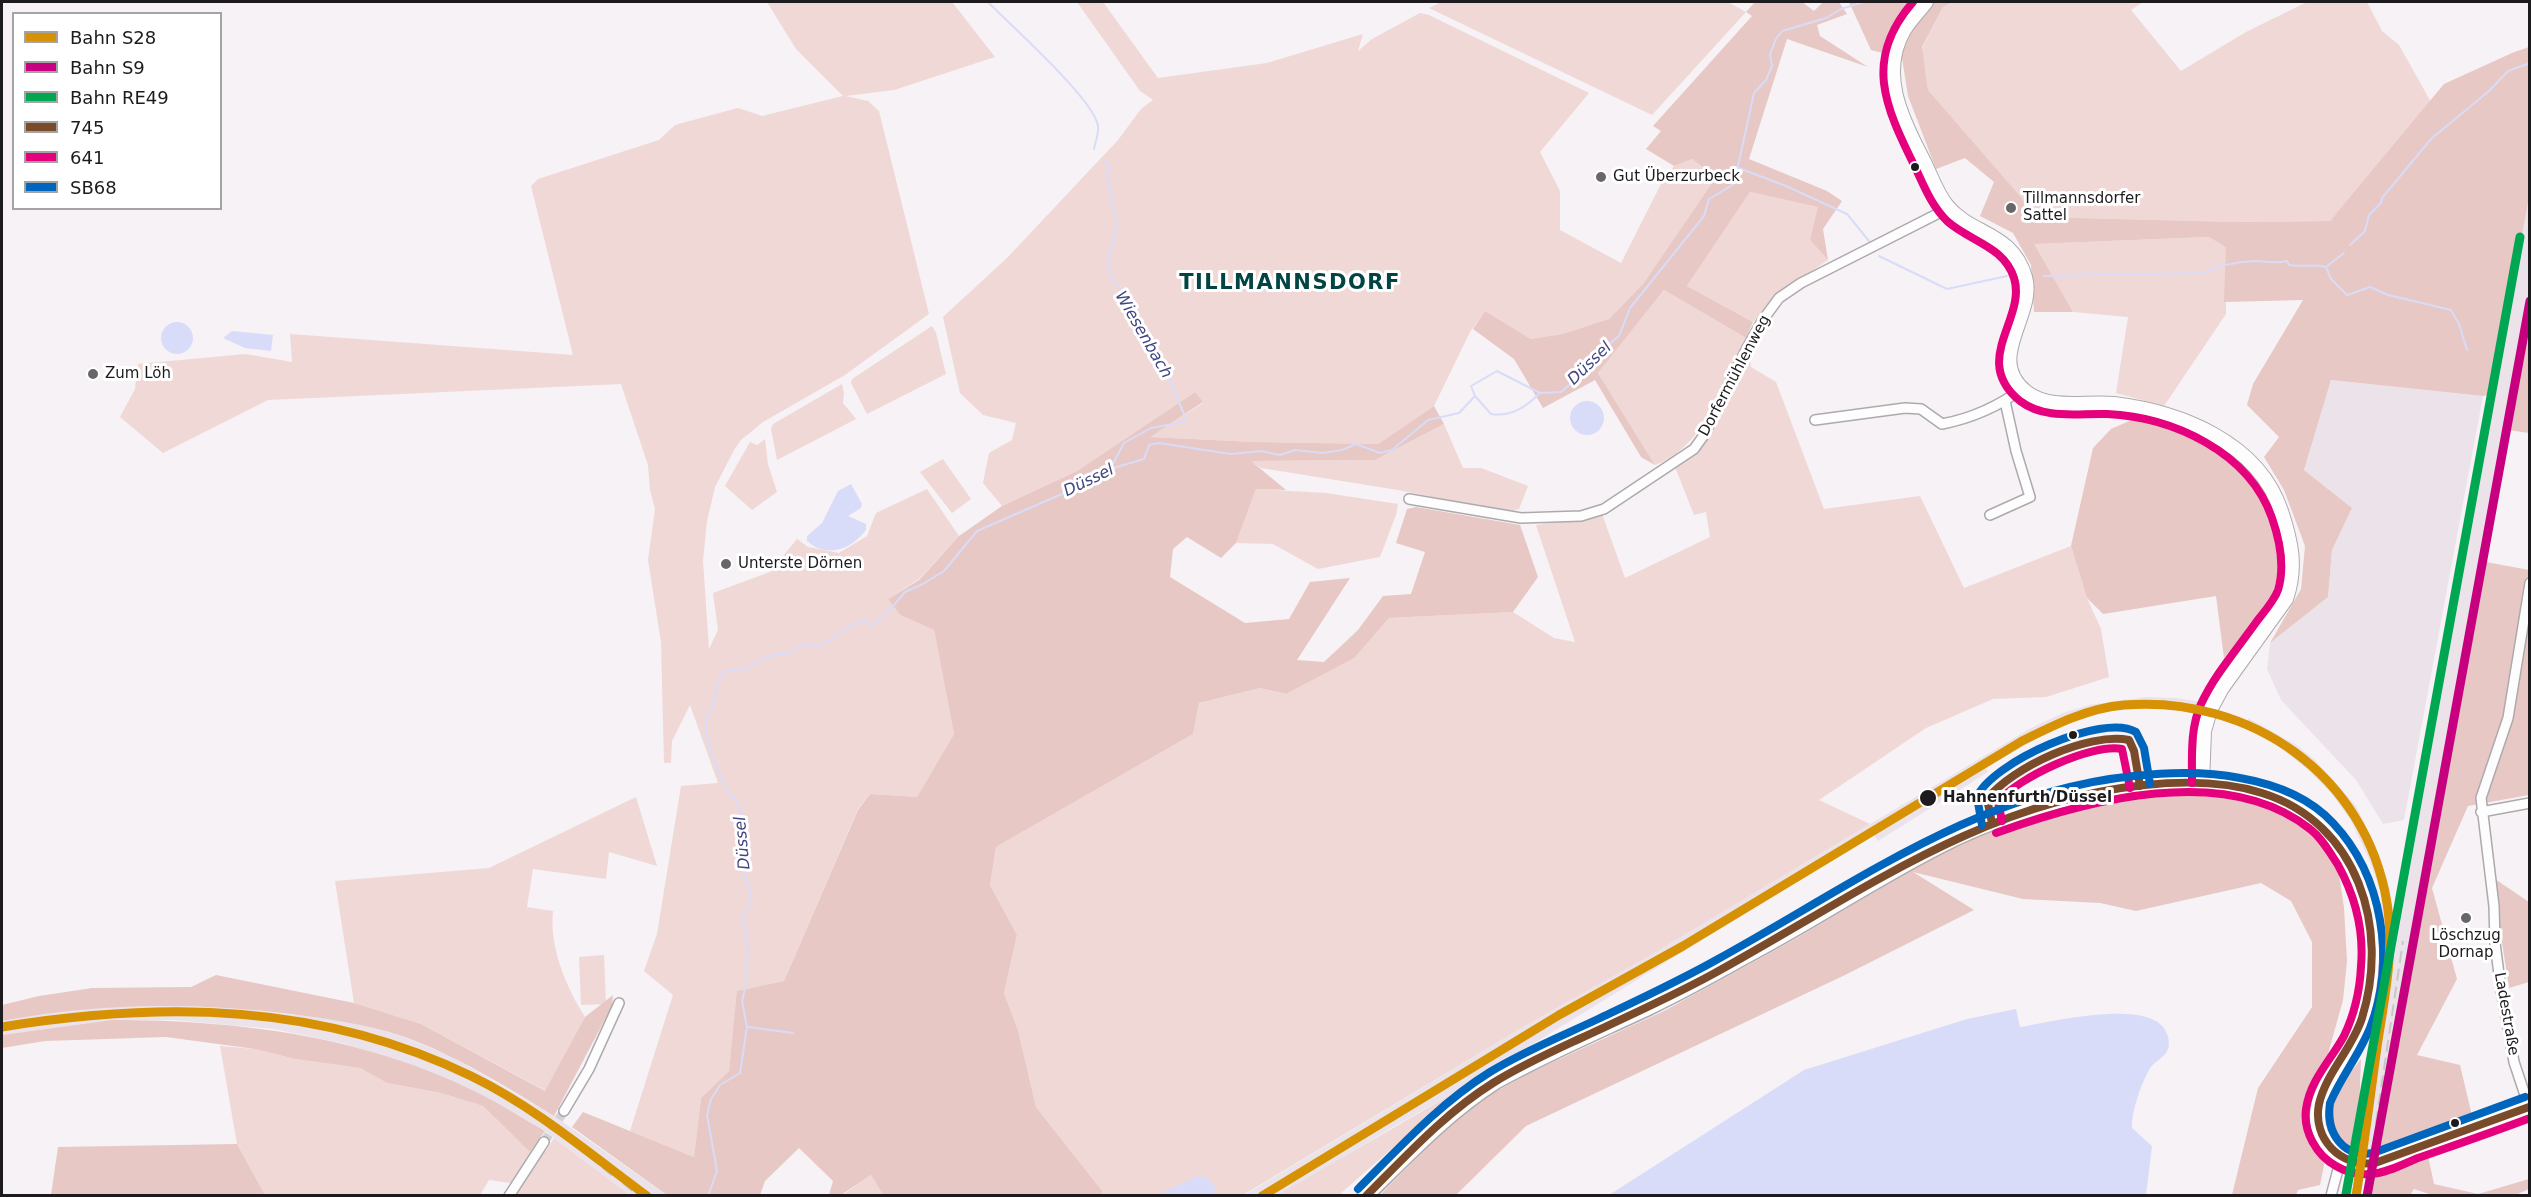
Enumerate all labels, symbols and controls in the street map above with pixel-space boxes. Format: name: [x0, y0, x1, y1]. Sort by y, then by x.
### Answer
legend: [12, 12, 222, 210]
text: Bahn S28: [70, 27, 156, 48]
text: Bahn S9: [70, 57, 145, 78]
text: Bahn RE49: [70, 87, 169, 108]
text: 745: [70, 117, 104, 138]
text: 641: [70, 147, 104, 168]
unlabelled marker: [1909, 161, 1921, 173]
place label: Gut Überzurbeck: [1613, 168, 1740, 186]
marker: Gut Überzurbeck: [1594, 170, 1608, 184]
text: SB68: [70, 177, 117, 198]
place label: Tillmannsdorfer Sattel: [2023, 190, 2140, 225]
marker: Tillmannsdorfer Sattel: [2004, 201, 2018, 215]
district label: TILLMANNSDORF: [1179, 271, 1401, 297]
water label: Wiesenbach: [1110, 288, 1176, 382]
street label: Dorfermühlenweg: [1695, 312, 1775, 440]
water label: Düssel: [1564, 339, 1616, 389]
place label: Zum Löh: [105, 365, 171, 383]
marker: Zum Löh: [86, 367, 100, 381]
water label: Düssel: [1061, 461, 1117, 501]
place label: Unterste Dörnen: [738, 555, 862, 573]
marker: Unterste Dörnen: [719, 557, 733, 571]
unlabelled marker: [2067, 729, 2079, 741]
marker: Hahnenfurth/Düssel: [1918, 788, 1938, 808]
place label: Hahnenfurth/Düssel: [1943, 789, 2112, 807]
water label: Düssel: [731, 816, 755, 870]
marker: Löschzug Dornap: [2459, 911, 2473, 925]
place label: Löschzug Dornap: [2431, 927, 2501, 962]
street label: Ladestraße: [2490, 971, 2522, 1057]
unlabelled marker: [2449, 1117, 2461, 1129]

